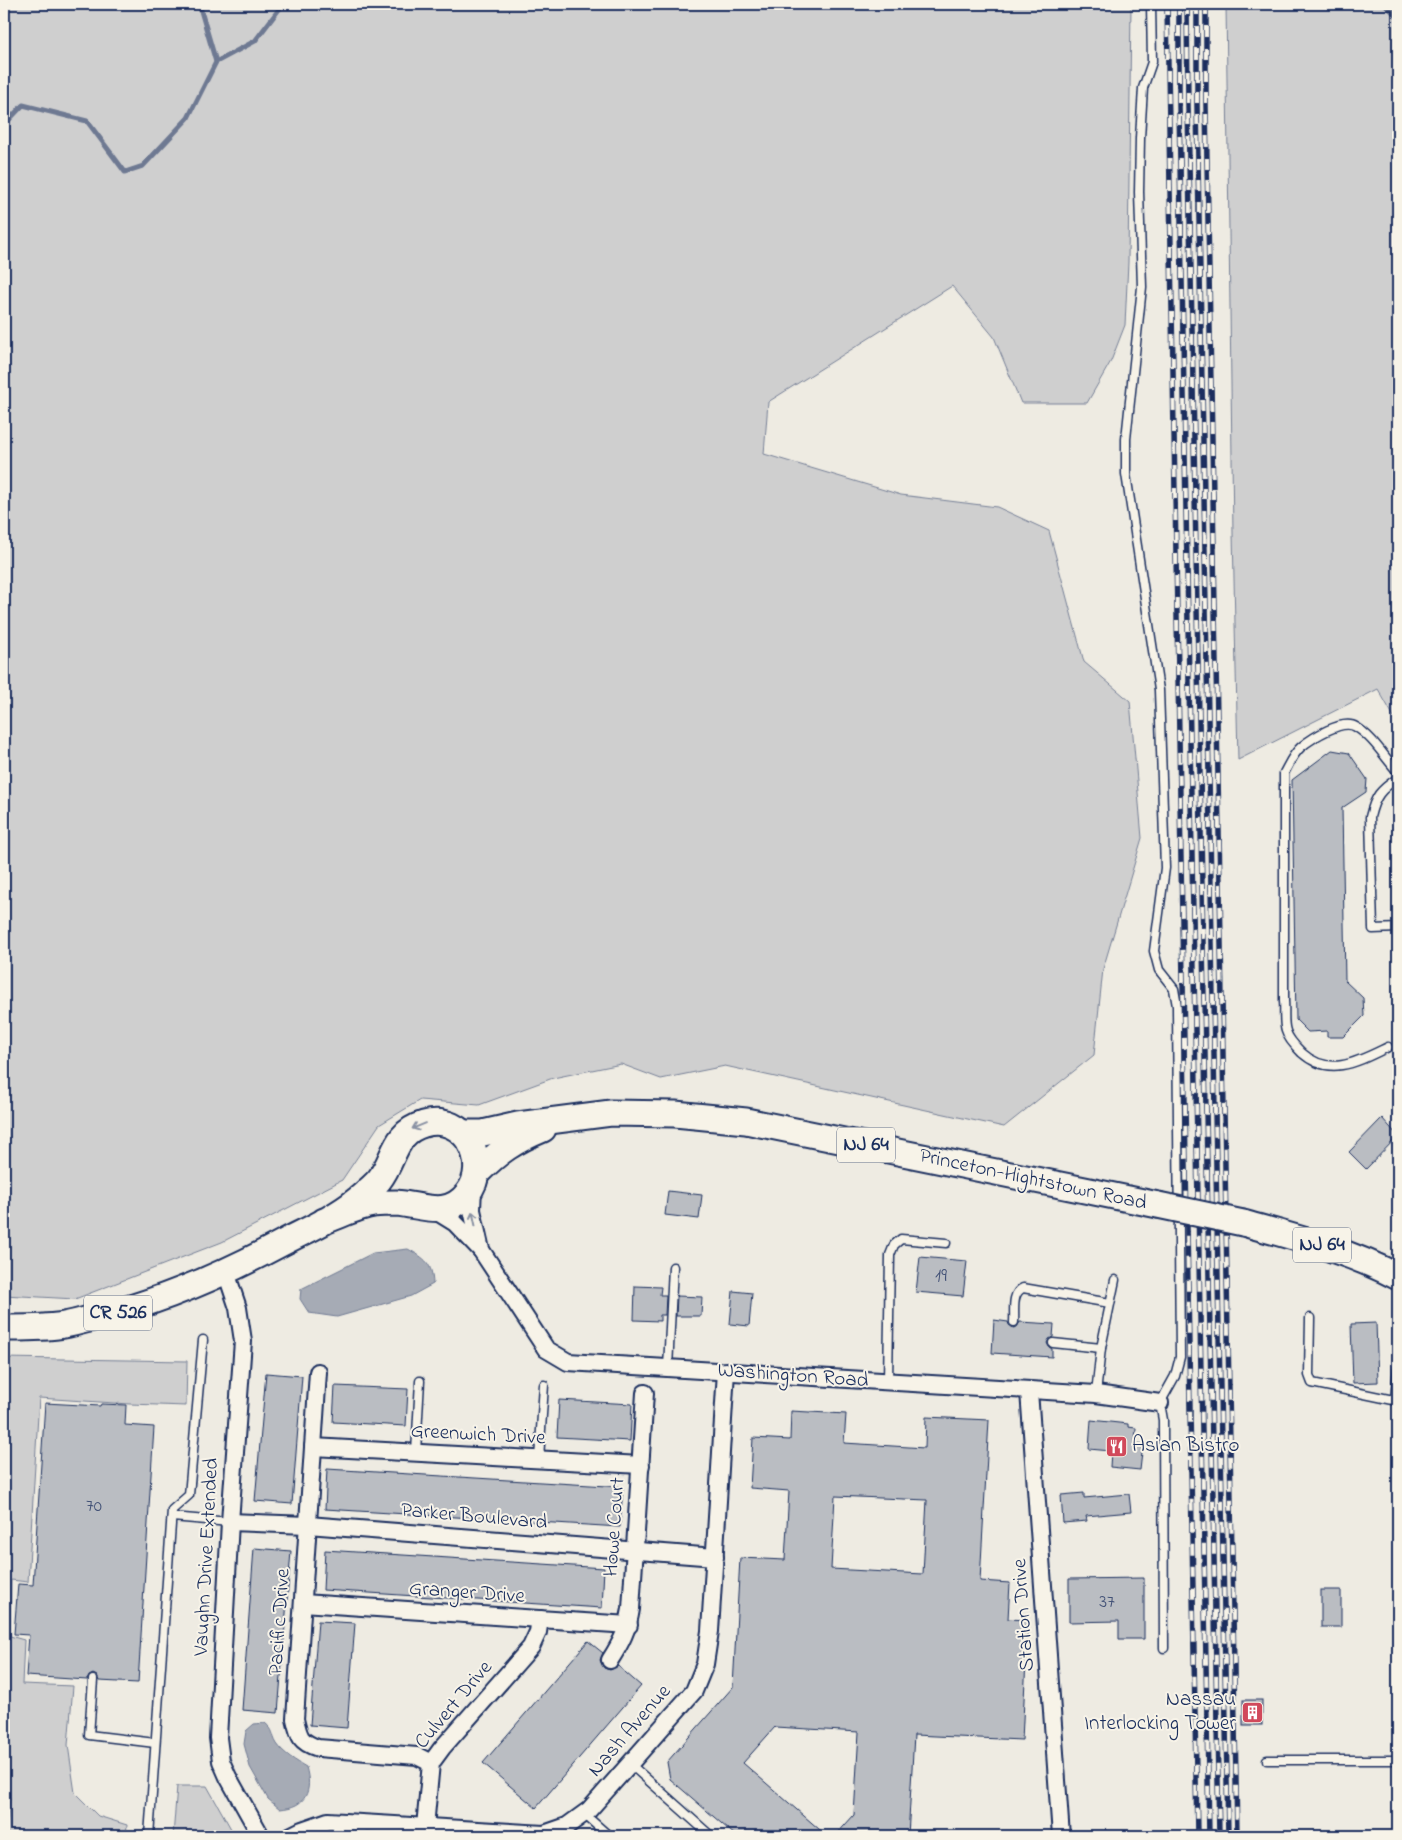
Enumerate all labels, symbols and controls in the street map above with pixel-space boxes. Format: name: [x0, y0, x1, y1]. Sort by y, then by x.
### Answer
one-way arrow: [412, 1122, 427, 1131]
road number: NJ 64: [837, 1128, 895, 1162]
street label: Princeton-Hightstown Road: [916, 1141, 1150, 1221]
one-way arrow: [469, 1211, 478, 1227]
road number: NJ 64: [1293, 1228, 1351, 1262]
house number: 19: [935, 1263, 947, 1290]
road number: CR 526: [84, 1296, 152, 1330]
street label: Washington Road: [716, 1356, 870, 1398]
street label: Greenwich Drive: [410, 1416, 547, 1454]
place label: Asian Bistro: [1132, 1431, 1240, 1461]
restaurant icon: Asian Bistro: [1104, 1434, 1128, 1458]
street label: Vaughn Drive Extended: [187, 1457, 229, 1658]
street label: Howe Court: [597, 1476, 633, 1578]
house number: 70: [86, 1493, 102, 1520]
street label: Parker Boulevard: [400, 1496, 549, 1538]
street label: Station Drive: [1005, 1557, 1043, 1672]
street label: Pacific Drive: [261, 1567, 299, 1677]
street label: Granger Drive: [408, 1574, 526, 1614]
house number: 37: [1099, 1589, 1115, 1616]
street label: Culvert Drive: [408, 1654, 501, 1756]
street label: Nash Avenue: [581, 1678, 679, 1784]
place label: Nassau Interlocking Tower: [1084, 1685, 1236, 1741]
building icon: Nassau Interlocking Tower: [1240, 1700, 1264, 1724]

